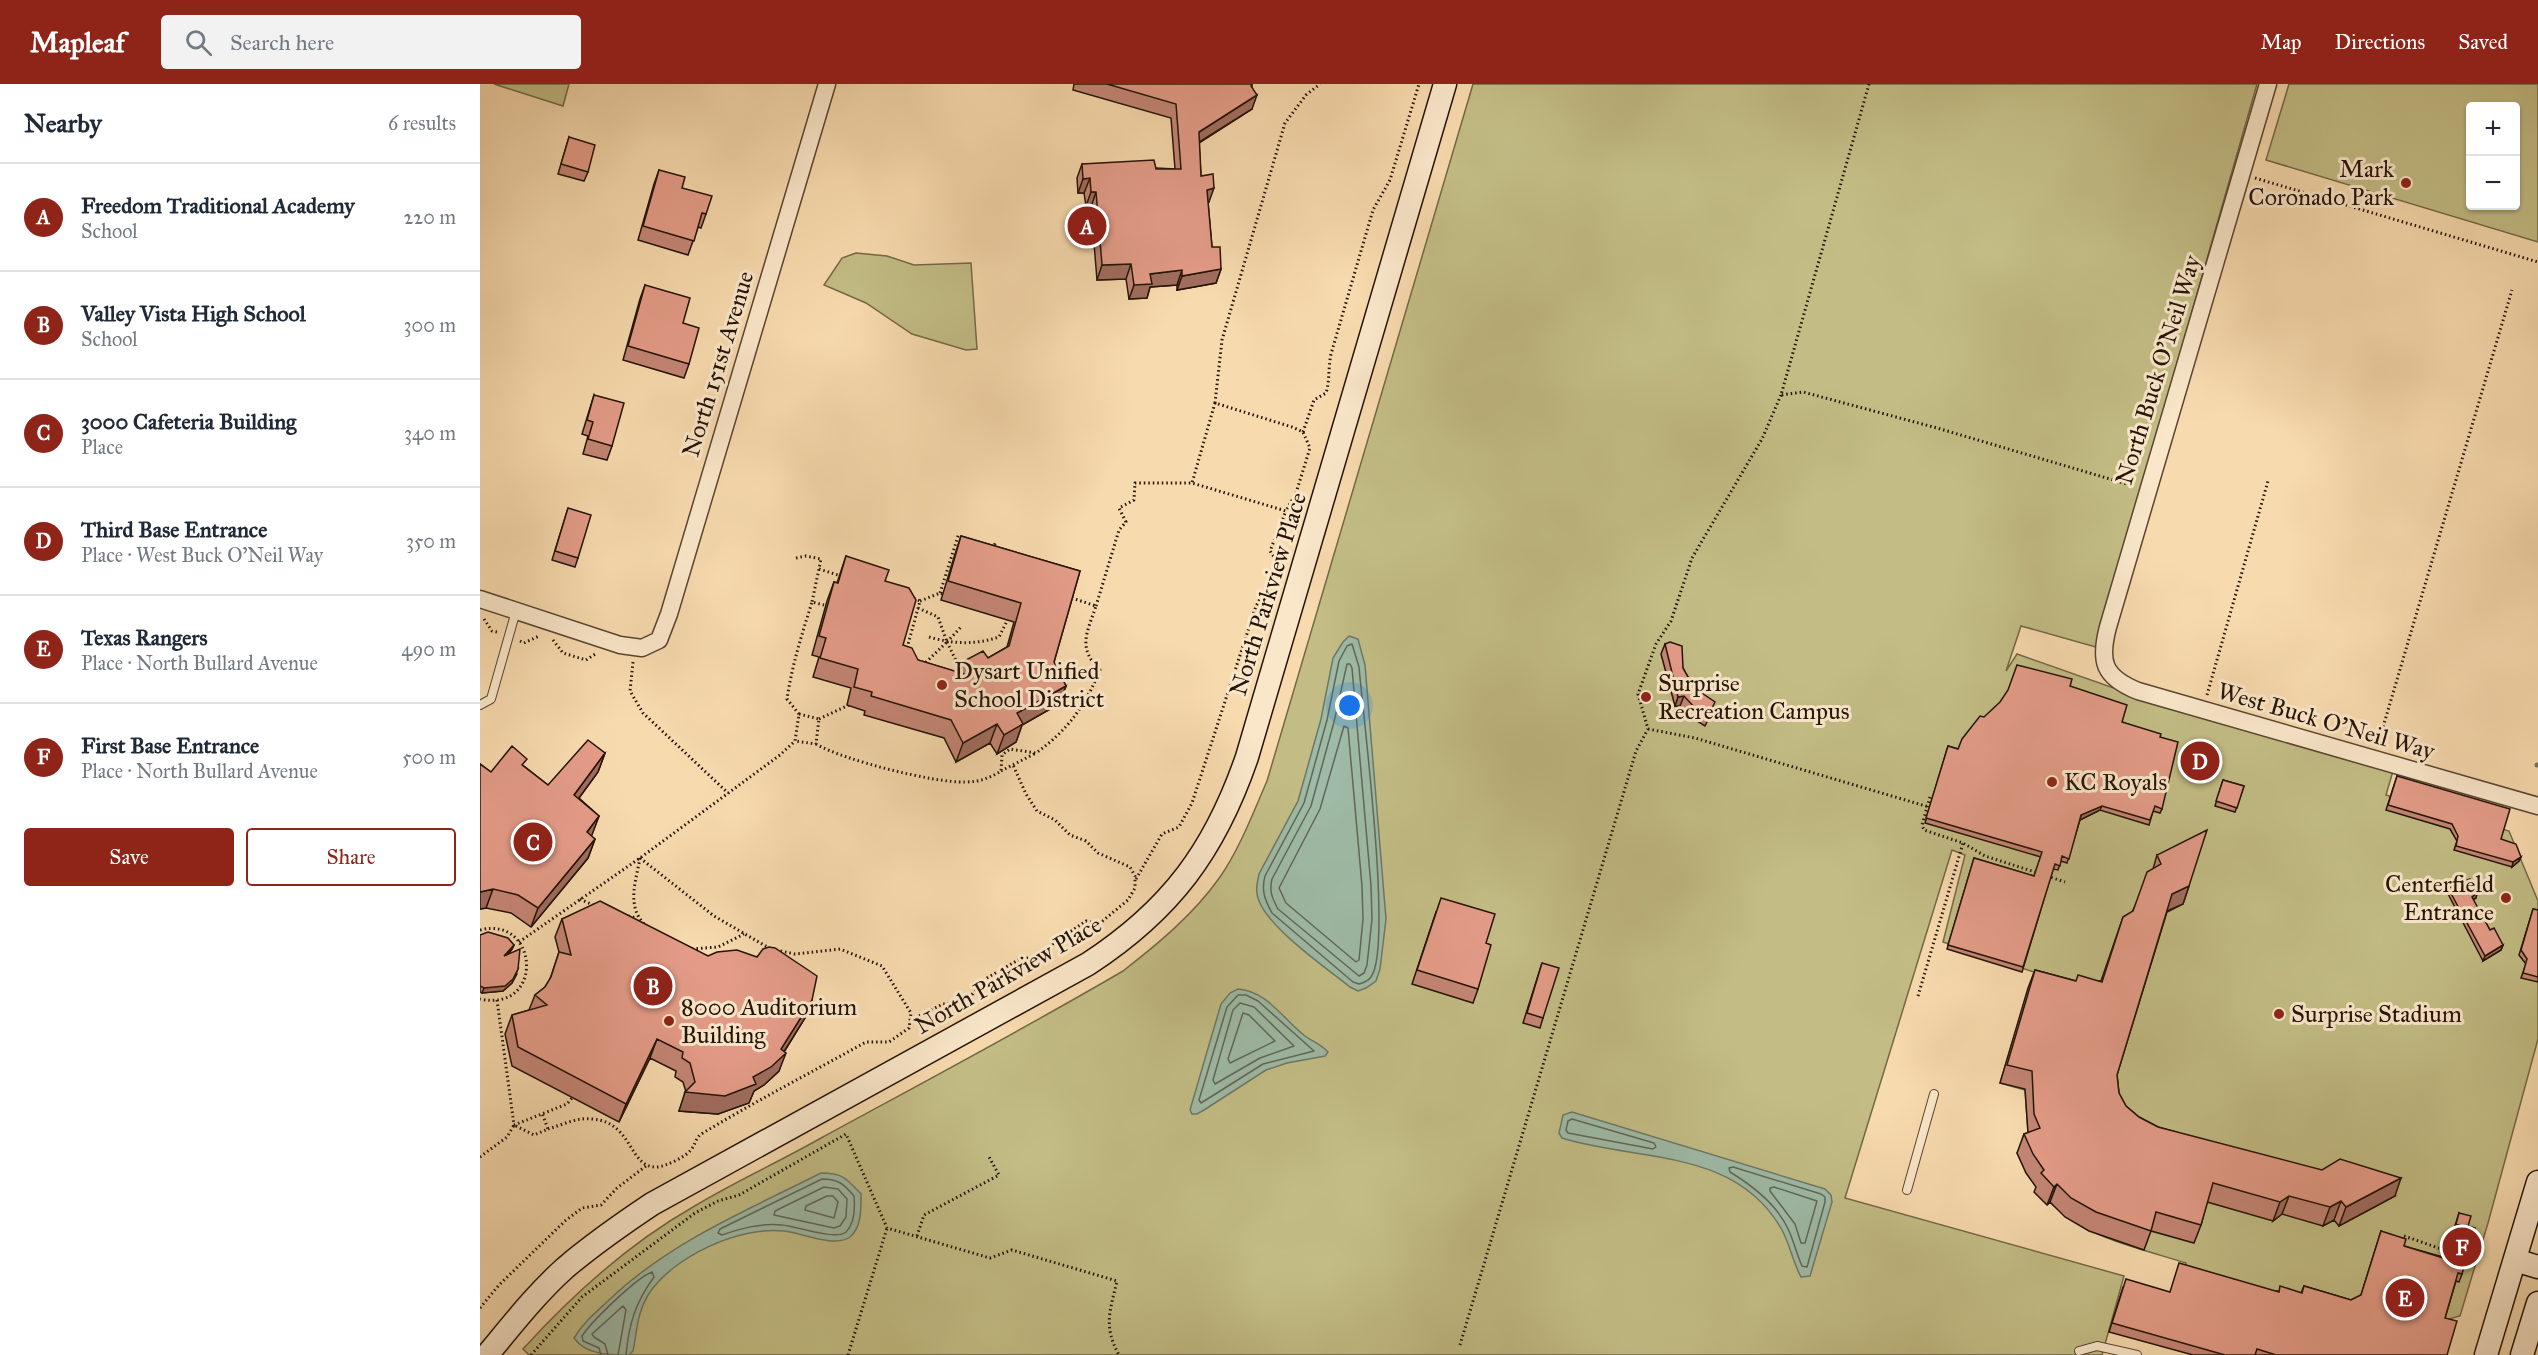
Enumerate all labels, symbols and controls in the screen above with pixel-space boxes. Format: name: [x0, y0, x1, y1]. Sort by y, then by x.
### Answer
search box: [161, 15, 581, 69]
text: Mapleaf: [30, 25, 125, 60]
icon: search: [182, 26, 215, 59]
text: Search here: [230, 29, 334, 56]
text: Map: [2261, 29, 2302, 55]
text: Directions: [2335, 29, 2425, 55]
text: Saved: [2458, 29, 2508, 55]
map controls: [2466, 102, 2520, 210]
button: +: [2466, 102, 2520, 156]
text: Nearby: [24, 107, 102, 139]
text: 6 results: [388, 111, 456, 135]
place label: Mark Coronado Park: [2248, 154, 2395, 212]
button: −: [2466, 156, 2520, 210]
marker: Mark Coronado Park: [2399, 176, 2413, 190]
text: Freedom Traditional Academy: [81, 192, 355, 219]
pin: A: [1068, 204, 1106, 248]
text: A: [37, 205, 50, 229]
text: 220 m: [404, 205, 456, 229]
text: School: [81, 219, 138, 243]
street label: North Buck O'Neil Way: [2109, 251, 2207, 488]
street label: North 151st Avenue: [676, 268, 760, 460]
text: Valley Vista High School: [81, 300, 306, 327]
text: B: [37, 313, 50, 337]
text: 300 m: [404, 313, 456, 337]
text: School: [81, 327, 138, 351]
text: 3000 Cafeteria Building: [81, 408, 296, 435]
text: C: [37, 421, 50, 445]
text: 340 m: [404, 421, 456, 445]
text: Place: [81, 435, 123, 459]
street label: North Parkview Place: [1223, 489, 1313, 699]
text: Third Base Entrance: [81, 516, 267, 543]
text: D: [36, 529, 51, 553]
text: 350 m: [406, 529, 456, 553]
text: Place · West Buck O'Neil Way: [81, 543, 323, 567]
text: Texas Rangers: [81, 624, 208, 651]
text: E: [36, 637, 51, 661]
text: 490 m: [401, 637, 456, 661]
text: Place · North Bullard Avenue: [81, 651, 318, 675]
place label: Dysart Unified School District: [954, 656, 1105, 714]
place label: Surprise Recreation Campus: [1658, 668, 1849, 726]
street label: West Buck O'Neil Way: [2214, 676, 2439, 767]
marker: Dysart Unified School District: [935, 678, 949, 692]
marker: Surprise Recreation Campus: [1639, 690, 1653, 704]
your location: [1335, 691, 1364, 720]
text: First Base Entrance: [81, 732, 259, 759]
pin: D: [2180, 738, 2220, 784]
text: F: [37, 745, 50, 769]
text: 500 m: [402, 745, 456, 769]
text: Place · North Bullard Avenue: [81, 759, 318, 783]
place label: KC Royals: [2064, 767, 2167, 797]
marker: KC Royals: [2045, 775, 2059, 789]
pin: C: [514, 820, 552, 864]
button: Save: [24, 828, 234, 886]
button: Share: [246, 828, 456, 886]
place label: Centerfield Entrance: [2385, 869, 2494, 927]
marker: Centerfield Entrance: [2499, 891, 2513, 905]
street label: North Parkview Place: [909, 909, 1107, 1041]
pin: B: [634, 964, 672, 1008]
place label: 8000 Auditorium Building: [681, 992, 857, 1050]
place label: Surprise Stadium: [2291, 999, 2462, 1029]
marker: Surprise Stadium: [2272, 1007, 2286, 1021]
marker: 8000 Auditorium Building: [662, 1014, 676, 1028]
pin: F: [2442, 1224, 2482, 1270]
pin: E: [2386, 1276, 2424, 1320]

